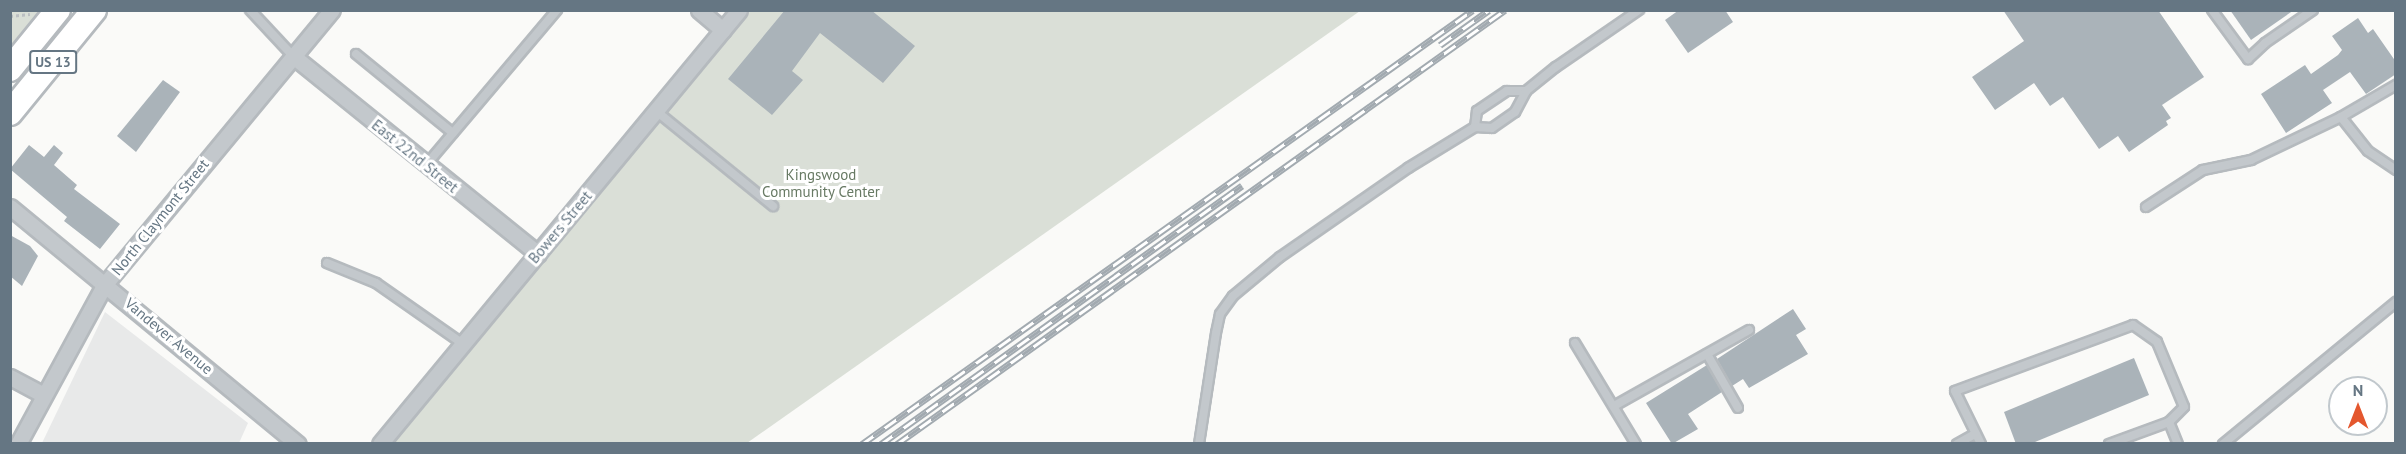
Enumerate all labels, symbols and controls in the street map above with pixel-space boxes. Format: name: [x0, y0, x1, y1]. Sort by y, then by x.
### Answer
road number: US 13: [29, 51, 77, 73]
street label: East 22nd Street: [368, 116, 462, 196]
street label: North Claymont Street: [108, 155, 212, 279]
park label: Kingswood Community Center: [762, 165, 880, 200]
street label: Bowers Street: [525, 187, 595, 267]
street label: Vandever Avenue: [121, 294, 217, 378]
north arrow: [2328, 376, 2388, 436]
text: N: [2353, 380, 2363, 400]

